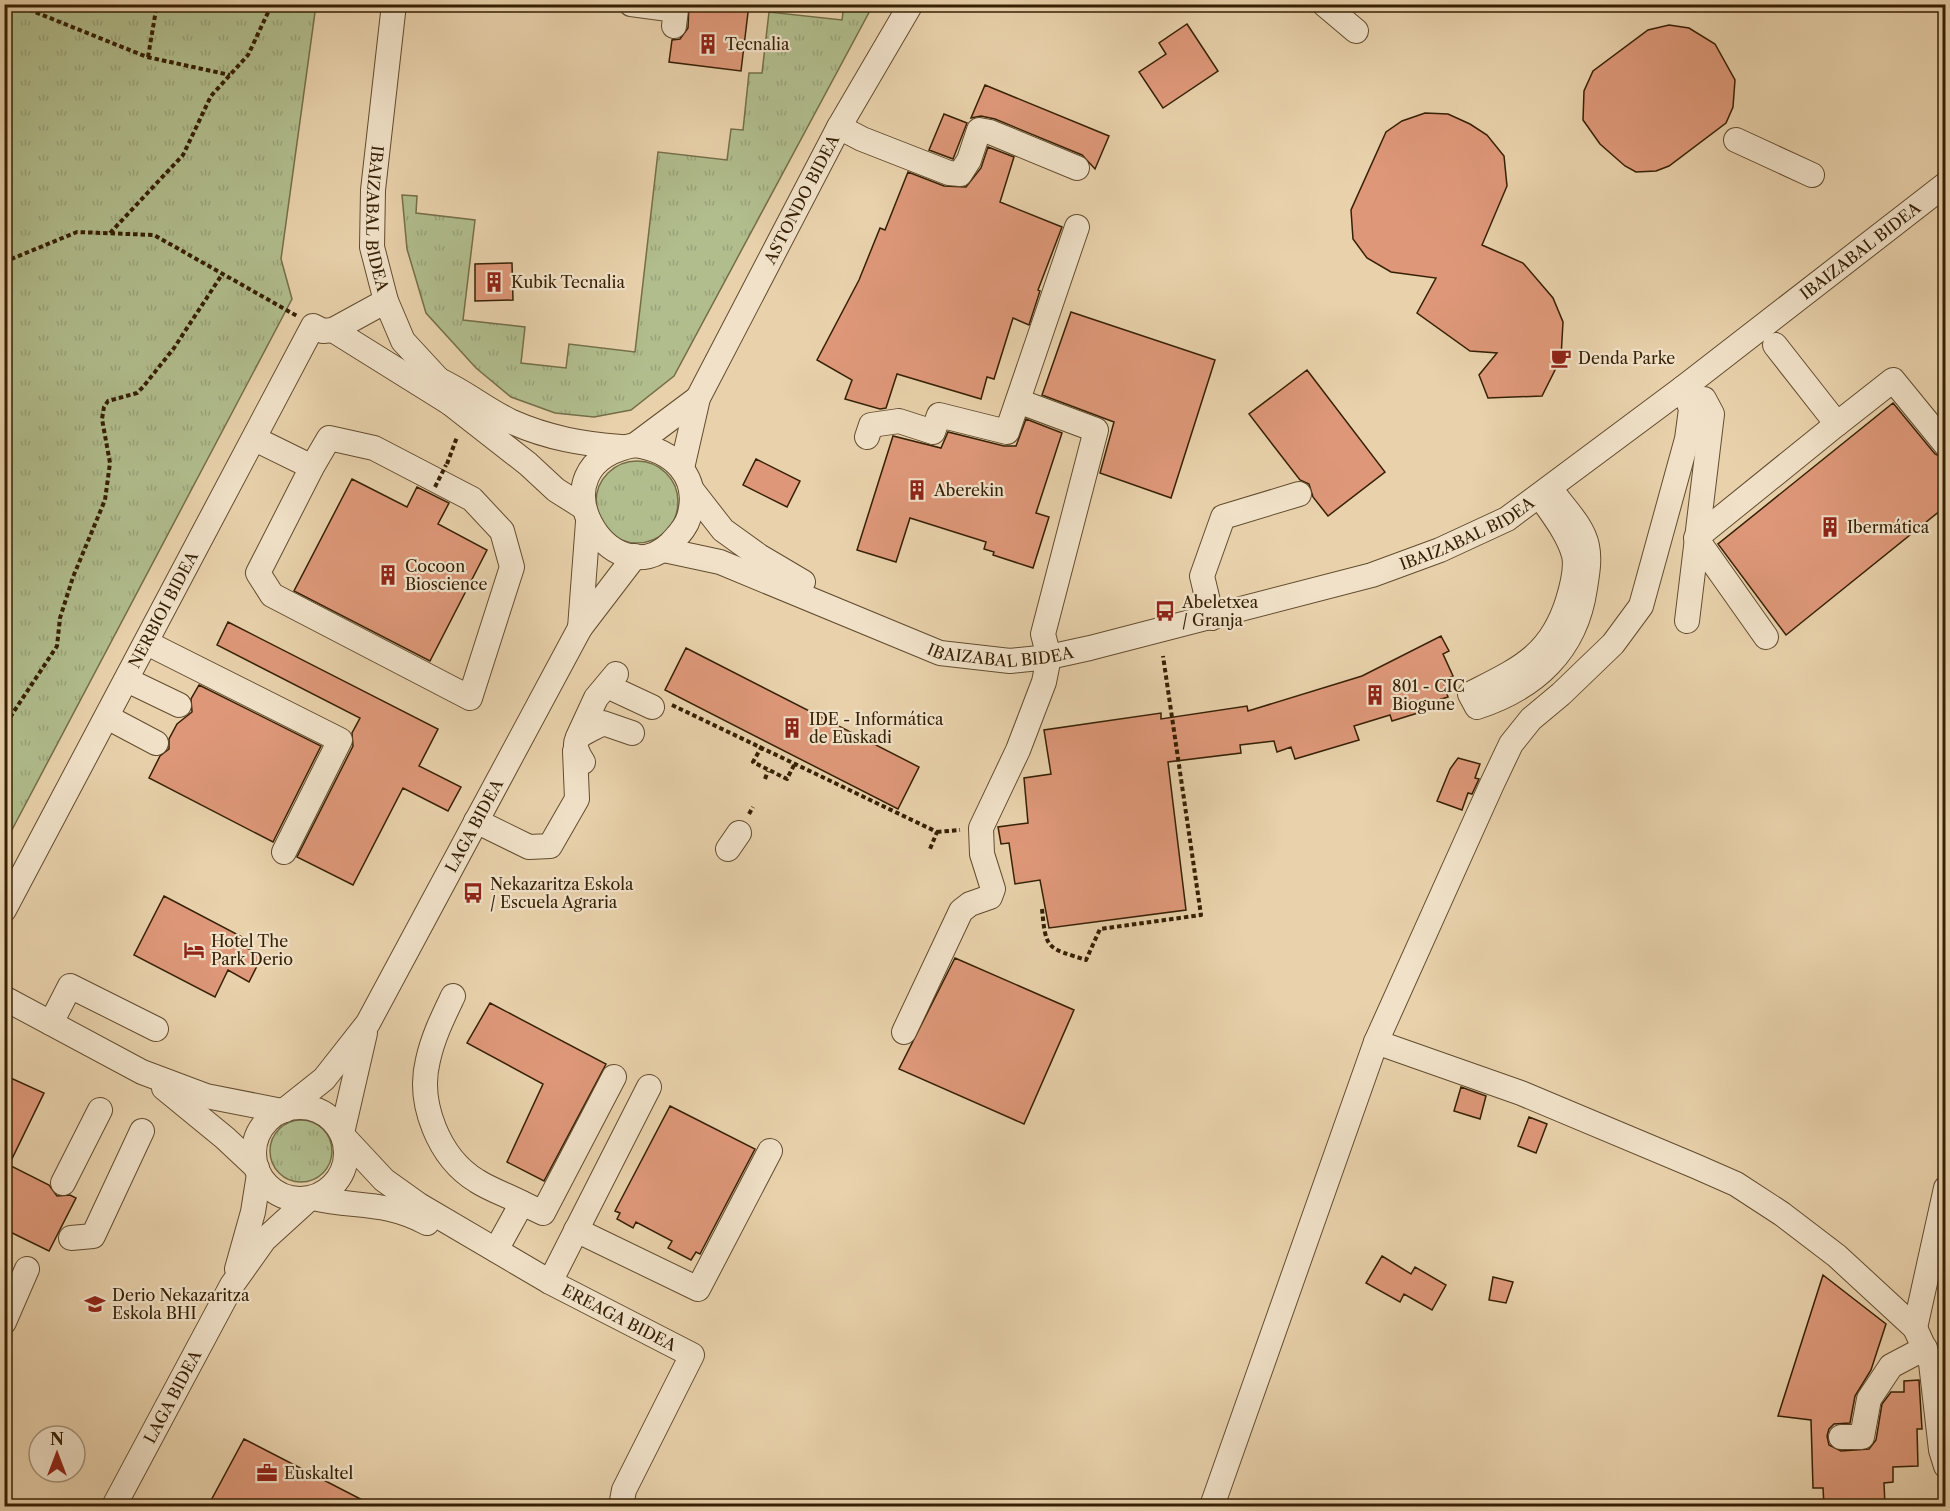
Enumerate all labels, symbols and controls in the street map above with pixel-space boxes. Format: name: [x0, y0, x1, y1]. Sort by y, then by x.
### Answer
building icon: Tecnalia: [696, 32, 720, 56]
place label: Tecnalia: [725, 34, 790, 54]
street label: ASTONDO BIDEA: [759, 130, 844, 268]
street label: IBAIZABAL BIDEA: [362, 144, 393, 295]
street label: IBAIZABAL BIDEA: [1796, 197, 1925, 304]
building icon: Kubik Tecnalia: [482, 270, 506, 294]
place label: Kubik Tecnalia: [511, 272, 625, 292]
cafe icon: Denda Parke: [1549, 346, 1573, 370]
place label: Denda Parke: [1578, 348, 1675, 368]
building icon: Aberekin: [905, 478, 929, 502]
place label: Aberekin: [933, 480, 1004, 500]
street label: IBAIZABAL BIDEA: [1397, 492, 1539, 574]
building icon: Ibermática: [1818, 515, 1842, 539]
place label: Ibermática: [1847, 517, 1930, 537]
street label: NERBIOI BIDEA: [124, 547, 203, 671]
place label: Cocoon Bioscience: [405, 556, 487, 594]
building icon: Cocoon Bioscience: [376, 563, 400, 587]
place label: Abeletxea / Granja: [1181, 592, 1259, 630]
bus stop icon: Abeletxea / Granja: [1153, 599, 1177, 623]
street label: IBAIZABAL BIDEA: [924, 639, 1076, 671]
place label: 801 - CIC Biogune: [1392, 676, 1465, 714]
building icon: 801 - CIC Biogune: [1363, 683, 1387, 707]
place label: IDE - Informática de Euskadi: [809, 709, 944, 747]
building icon: IDE - Informática de Euskadi: [780, 716, 804, 740]
street label: LAGA BIDEA: [441, 775, 508, 876]
place label: Nekazaritza Eskola / Escuela Agraria: [490, 874, 634, 912]
bus stop icon: Nekazaritza Eskola / Escuela Agraria: [461, 881, 485, 905]
place label: Hotel The Park Derio: [211, 931, 293, 969]
hotel icon: Hotel The Park Derio: [182, 938, 206, 962]
street label: EREAGA BIDEA: [559, 1280, 681, 1356]
place label: Derio Nekazaritza Eskola BHI: [112, 1285, 250, 1323]
school or university icon: Derio Nekazaritza Eskola BHI: [83, 1292, 107, 1316]
street label: LAGA BIDEA: [139, 1346, 206, 1447]
north arrow: [27, 1424, 87, 1484]
text: N: [50, 1429, 64, 1449]
office icon: Euskaltel: [255, 1461, 279, 1485]
place label: Euskaltel: [284, 1463, 354, 1483]

